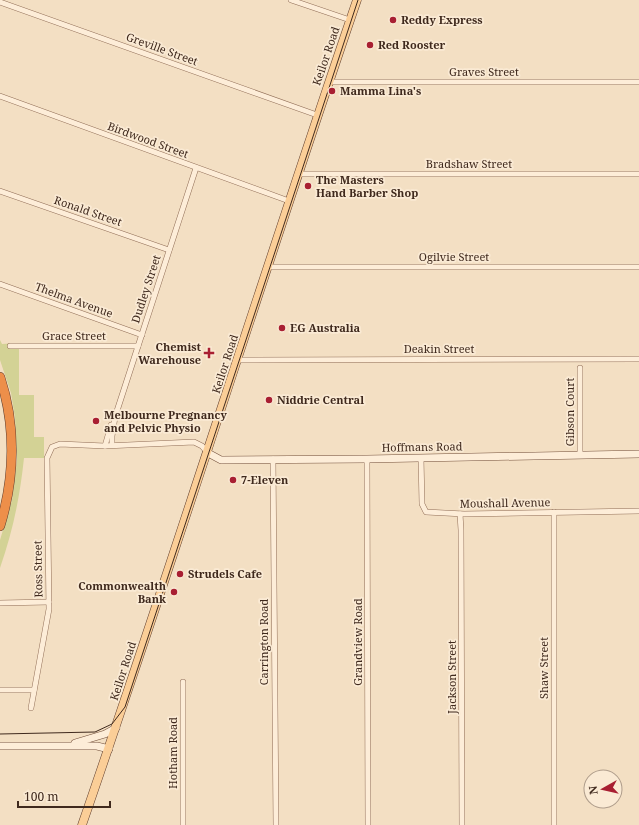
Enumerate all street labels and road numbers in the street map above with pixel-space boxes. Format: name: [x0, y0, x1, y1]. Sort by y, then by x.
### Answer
street label: Keilor Road: [308, 24, 343, 87]
street label: Greville Street: [124, 29, 200, 68]
street label: Graves Street: [449, 64, 519, 79]
street label: Birdwood Street: [106, 118, 191, 161]
street label: Bradshaw Street: [426, 156, 512, 171]
street label: Ronald Street: [52, 192, 124, 229]
street label: Ogilvie Street: [419, 249, 489, 264]
street label: Dudley Street: [127, 253, 164, 325]
street label: Thelma Avenue: [33, 278, 115, 321]
street label: Grace Street: [42, 328, 106, 343]
street label: Keilor Road: [208, 332, 241, 395]
street label: Deakin Street: [404, 341, 474, 356]
street label: Gibson Court: [562, 378, 577, 446]
street label: Hoffmans Road: [381, 438, 463, 455]
street label: Moushall Avenue: [459, 494, 551, 511]
street label: Ross Street: [30, 540, 45, 598]
street label: Carrington Road: [256, 598, 271, 685]
street label: Grandview Road: [350, 598, 365, 686]
street label: Shaw Street: [536, 637, 551, 699]
street label: Keilor Road: [106, 639, 139, 702]
street label: Jackson Street: [444, 640, 459, 715]
street label: Hotham Road: [165, 717, 180, 789]

